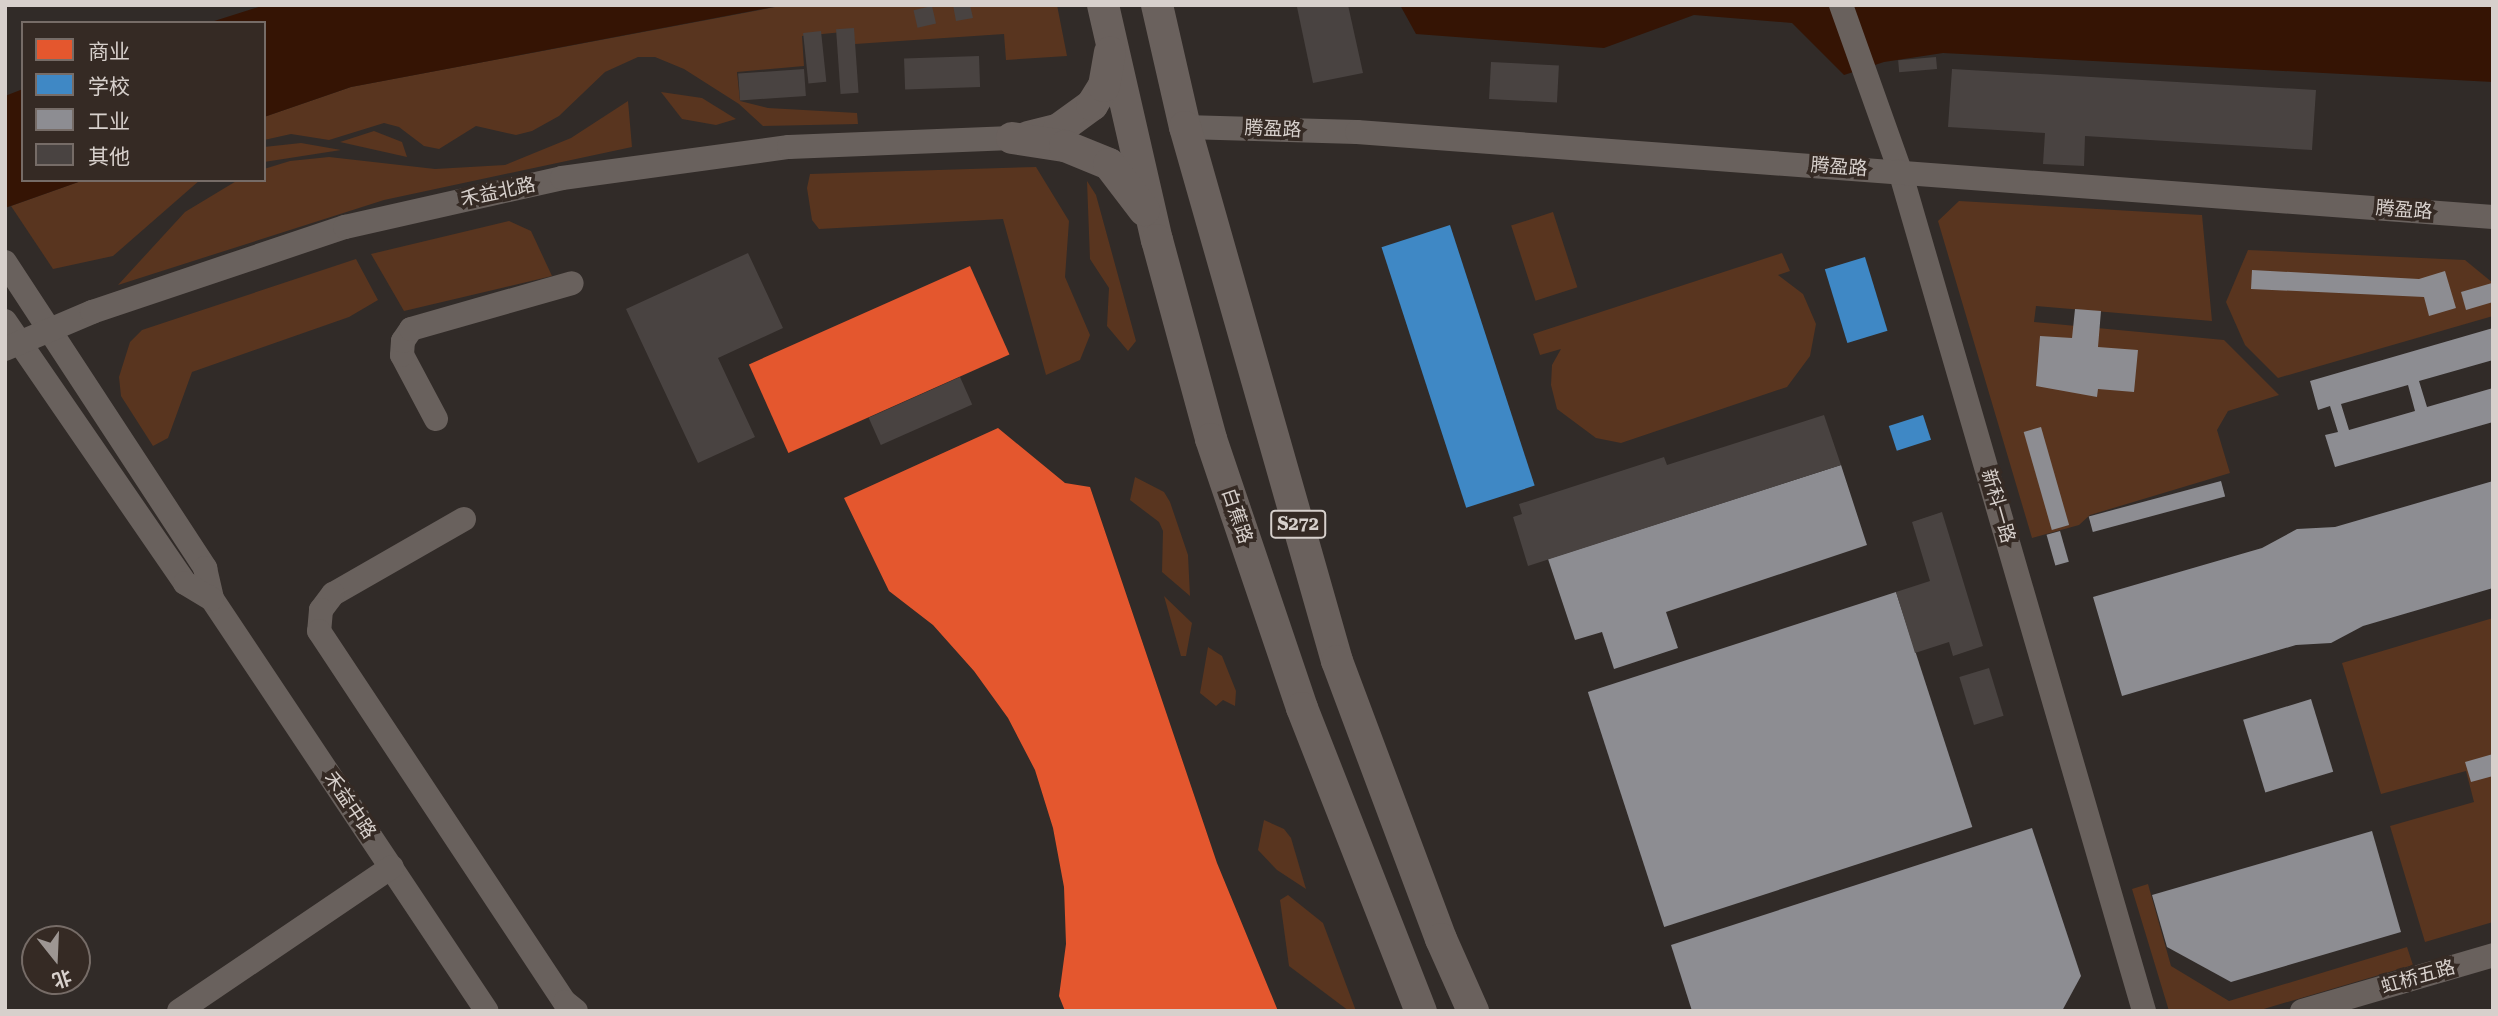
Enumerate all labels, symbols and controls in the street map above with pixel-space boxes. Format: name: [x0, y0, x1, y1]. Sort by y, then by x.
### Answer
legend: [21, 21, 266, 182]
text: 商业: [88, 40, 130, 64]
text: 学校: [88, 75, 130, 99]
text: 工业: [88, 110, 130, 134]
street label: 腾盈路: [1244, 117, 1302, 141]
text: 其他: [88, 145, 130, 169]
street label: 腾盈路: [1810, 154, 1868, 180]
street label: 禾益北路: [458, 173, 538, 211]
street label: 腾盈路: [2375, 197, 2433, 223]
street label: 新科一路: [1977, 466, 2019, 546]
street label: 白蕉路: [1217, 485, 1257, 547]
road number: S272: [1270, 510, 1326, 538]
street label: 禾益中路: [319, 767, 381, 843]
north arrow: [21, 925, 91, 995]
street label: 虹桥五路: [2378, 956, 2458, 998]
text: 北: [49, 965, 75, 992]

